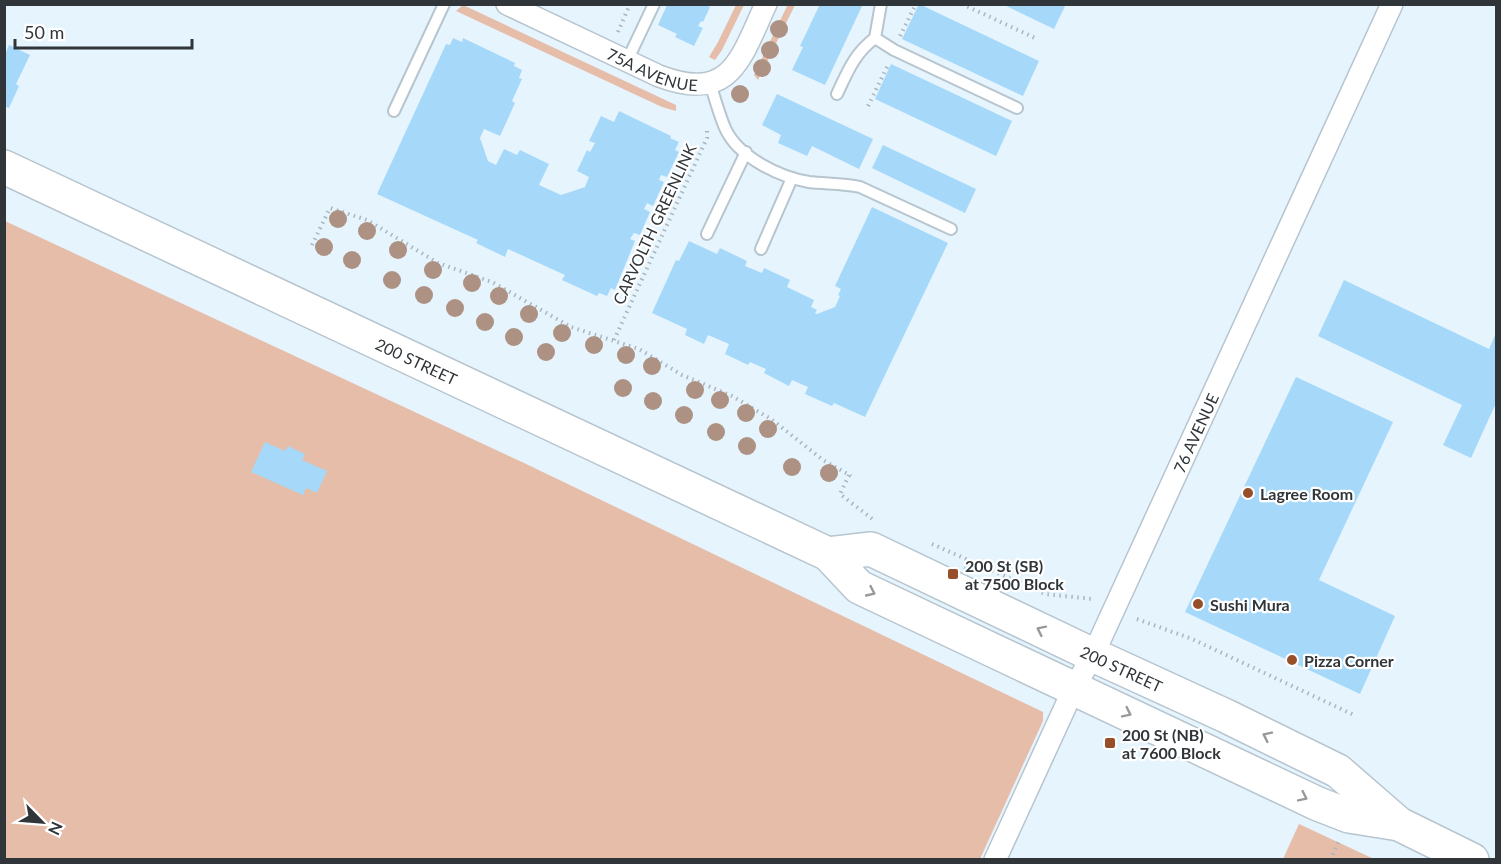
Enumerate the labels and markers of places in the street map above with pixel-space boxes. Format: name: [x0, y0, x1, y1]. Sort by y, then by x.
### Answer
place label: Lagree Room: [1260, 484, 1353, 503]
marker: Lagree Room: [1241, 486, 1255, 500]
place label: 200 St (SB) at 7500 Block: [965, 556, 1064, 593]
marker: 200 St (SB) at 7500 Block: [946, 567, 960, 581]
place label: Sushi Mura: [1210, 595, 1290, 614]
marker: Sushi Mura: [1191, 597, 1205, 611]
place label: Pizza Corner: [1304, 651, 1394, 670]
marker: Pizza Corner: [1285, 653, 1299, 667]
place label: 200 St (NB) at 7600 Block: [1122, 725, 1221, 762]
marker: 200 St (NB) at 7600 Block: [1103, 736, 1117, 750]

